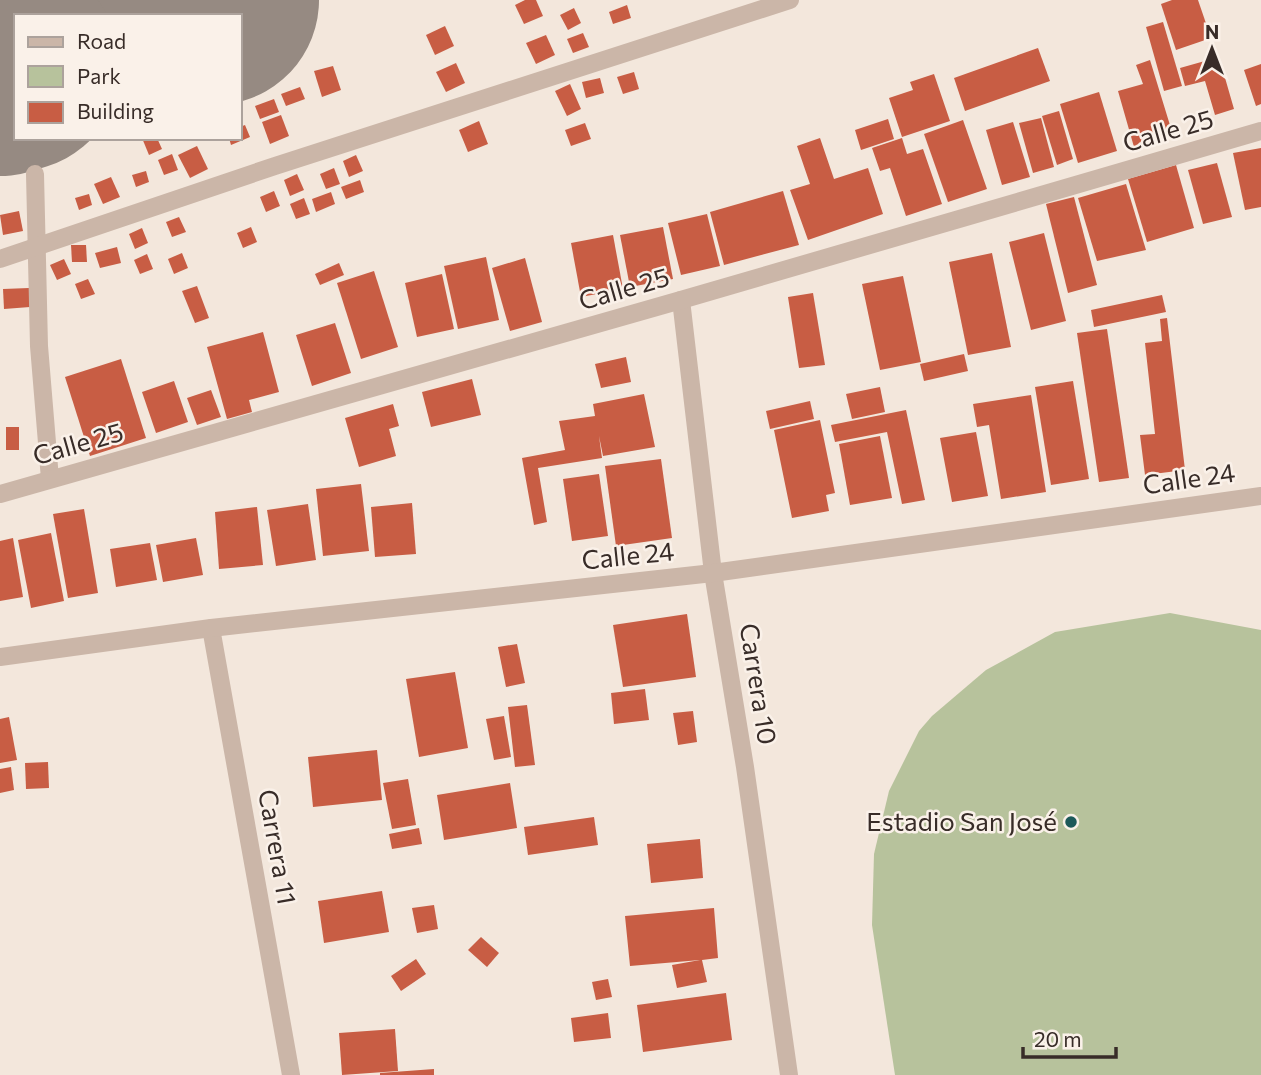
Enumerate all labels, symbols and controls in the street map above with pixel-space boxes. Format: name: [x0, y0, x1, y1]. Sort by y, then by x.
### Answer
legend: [14, 14, 242, 140]
north arrow: [1177, 14, 1247, 84]
text: N: [1205, 20, 1219, 43]
text: Road: [77, 28, 126, 53]
text: Park: [77, 63, 121, 88]
text: Building: [77, 98, 154, 123]
street label: Calle 25: [1119, 102, 1216, 157]
street label: Calle 25: [575, 260, 672, 315]
street label: Calle 25: [29, 415, 126, 470]
street label: Calle 24: [1141, 456, 1237, 499]
street label: Calle 24: [580, 534, 676, 575]
street label: Carrera 10: [735, 621, 784, 747]
street label: Carrera 11: [253, 787, 304, 907]
place label: Estadio San José: [866, 805, 1057, 836]
marker: Estadio San José: [1063, 814, 1079, 830]
scale bar: [1023, 1016, 1116, 1060]
text: 20 m: [1034, 1026, 1082, 1051]

